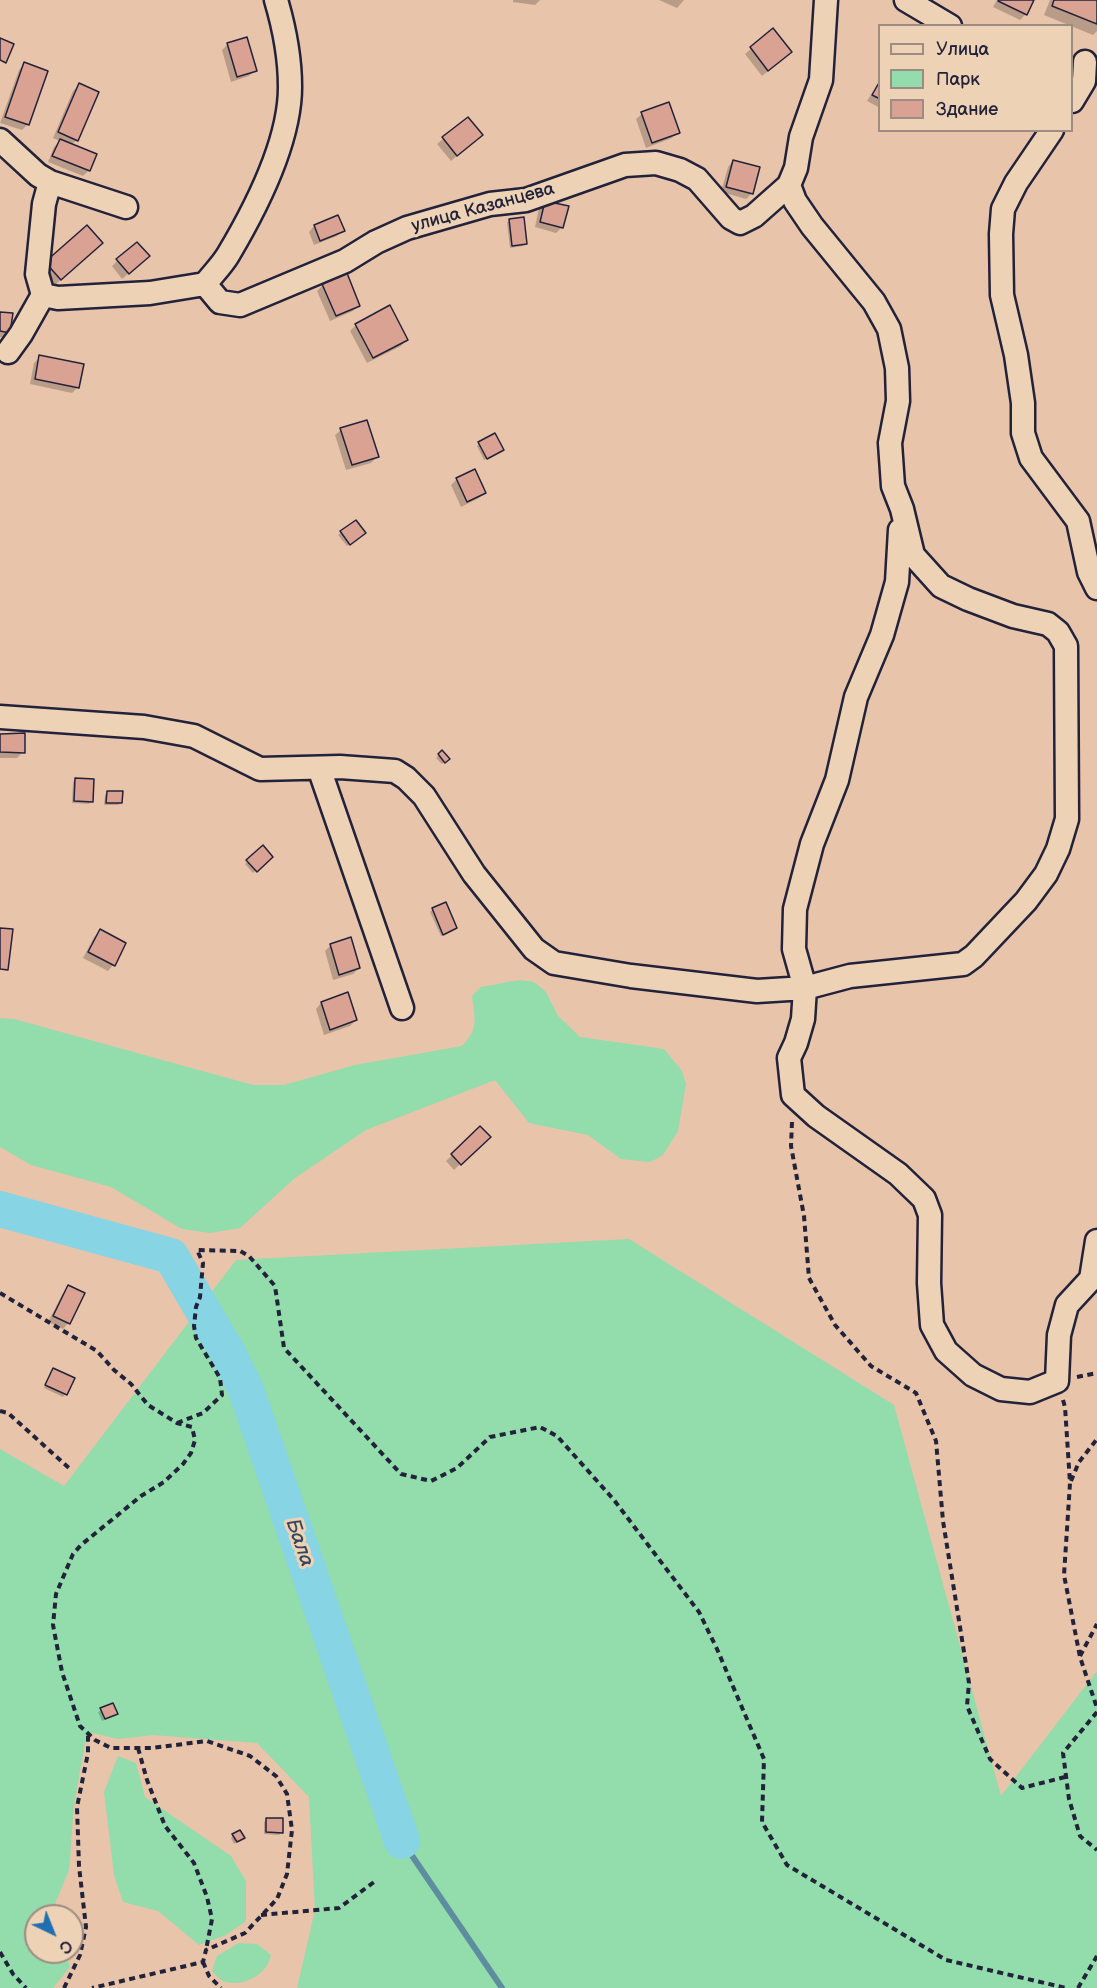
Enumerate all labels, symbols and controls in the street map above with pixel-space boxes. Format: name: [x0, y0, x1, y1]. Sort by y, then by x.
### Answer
legend: [878, 24, 1073, 132]
text: Улица: [936, 39, 989, 60]
text: Парк: [936, 69, 980, 90]
text: Здание: [936, 99, 998, 120]
street label: улица Казанцева: [409, 179, 557, 237]
water label: Бала: [280, 1516, 318, 1570]
north arrow: [24, 1904, 84, 1964]
text: С: [55, 1935, 76, 1957]

